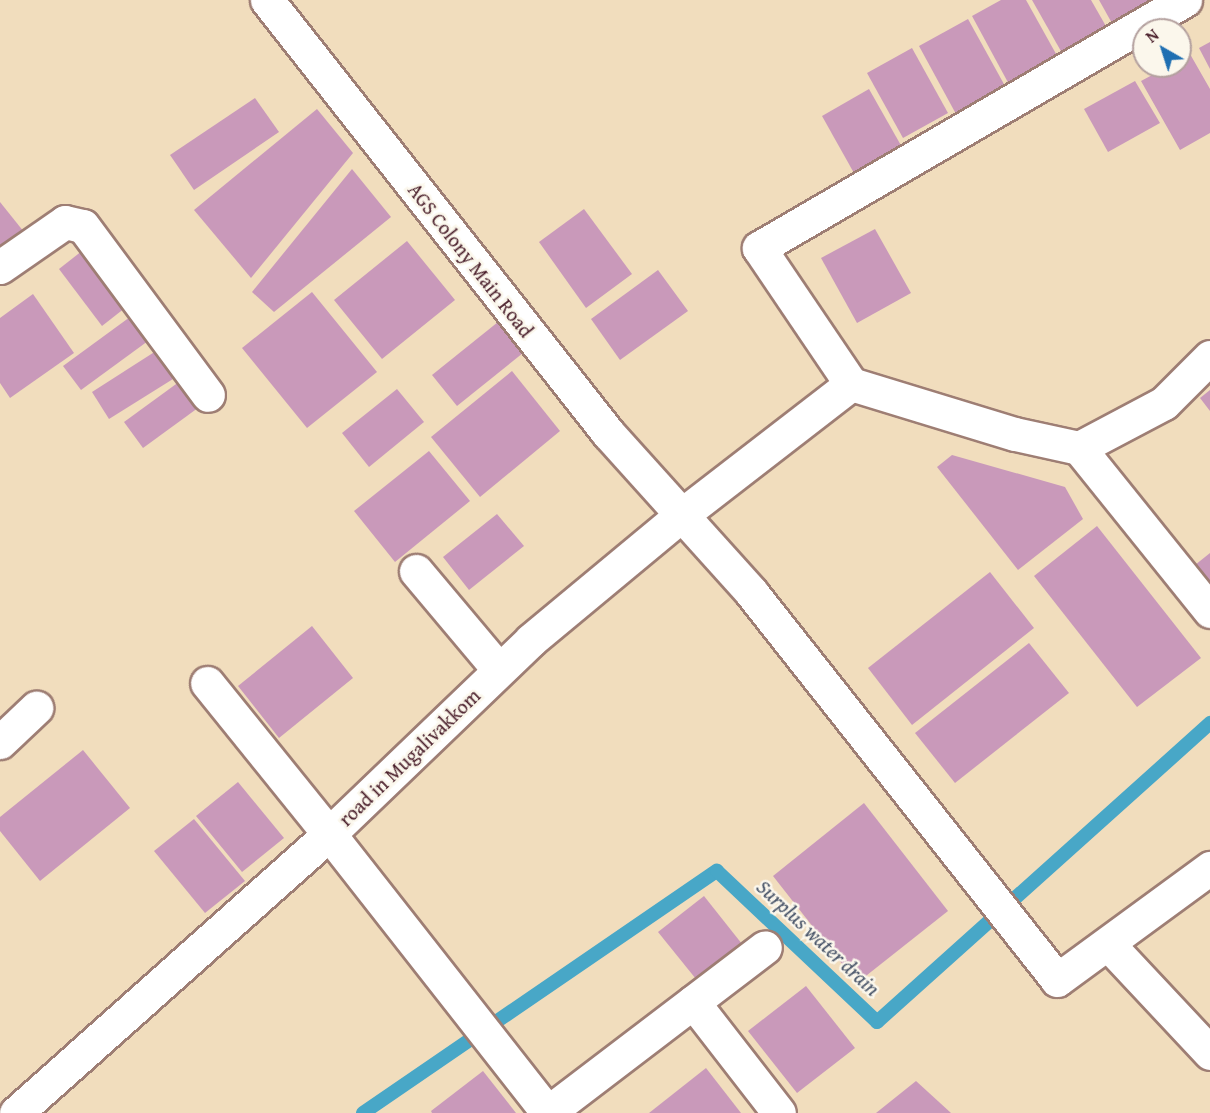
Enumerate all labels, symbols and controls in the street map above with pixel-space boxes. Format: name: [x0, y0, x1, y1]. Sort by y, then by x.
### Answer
north arrow: [1132, 18, 1192, 78]
text: N: [1140, 23, 1164, 48]
street label: AGS Colony Main Road: [403, 178, 539, 342]
street label: road in Mugalivakkom: [333, 683, 485, 831]
water label: Surplus water drain: [751, 875, 885, 1001]

